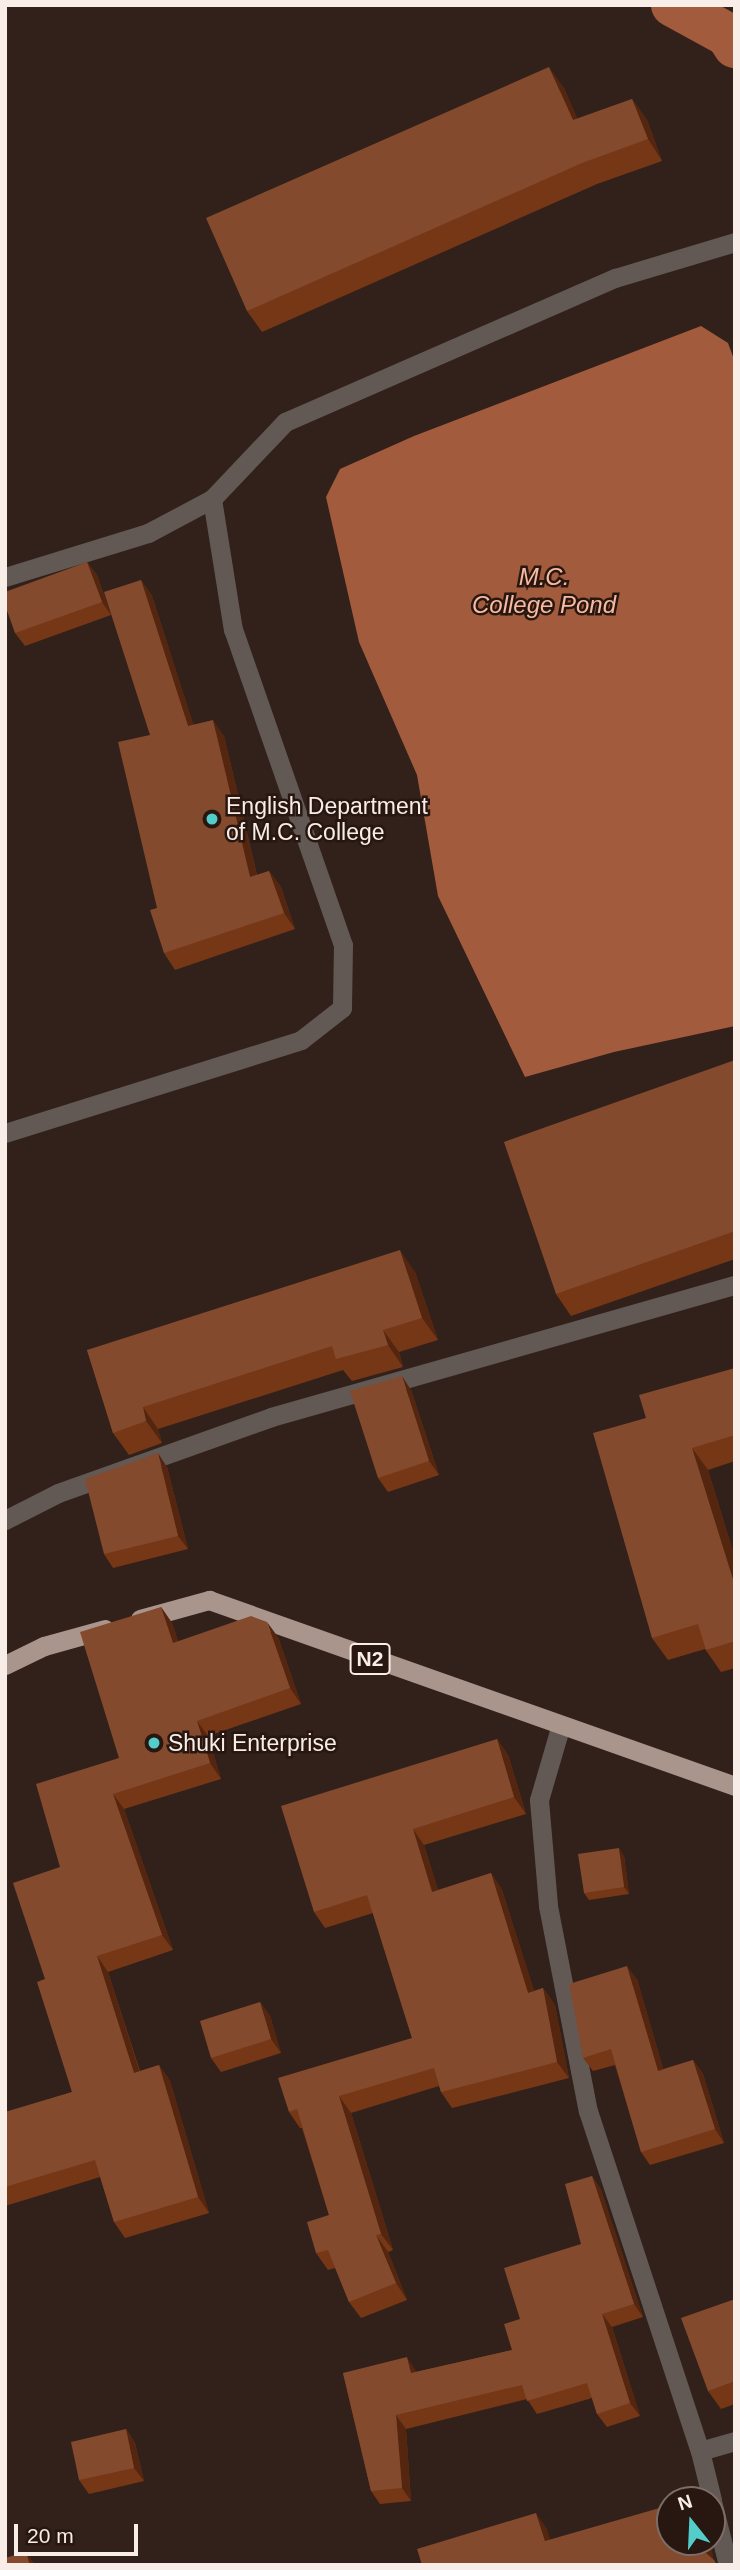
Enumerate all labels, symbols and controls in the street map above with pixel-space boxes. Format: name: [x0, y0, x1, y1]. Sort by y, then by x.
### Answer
water label: M.C. College Pond: [472, 563, 616, 619]
place label: English Department of M.C. College: [226, 792, 428, 846]
marker: English Department of M.C. College: [204, 811, 220, 827]
road number: N2: [349, 1642, 391, 1676]
place label: Shuki Enterprise: [168, 1729, 337, 1757]
marker: Shuki Enterprise: [146, 1735, 162, 1751]
north arrow: [656, 2486, 726, 2556]
text: N: [675, 2490, 695, 2515]
scale bar: [18, 2510, 142, 2554]
text: 20 m: [27, 2524, 74, 2547]

